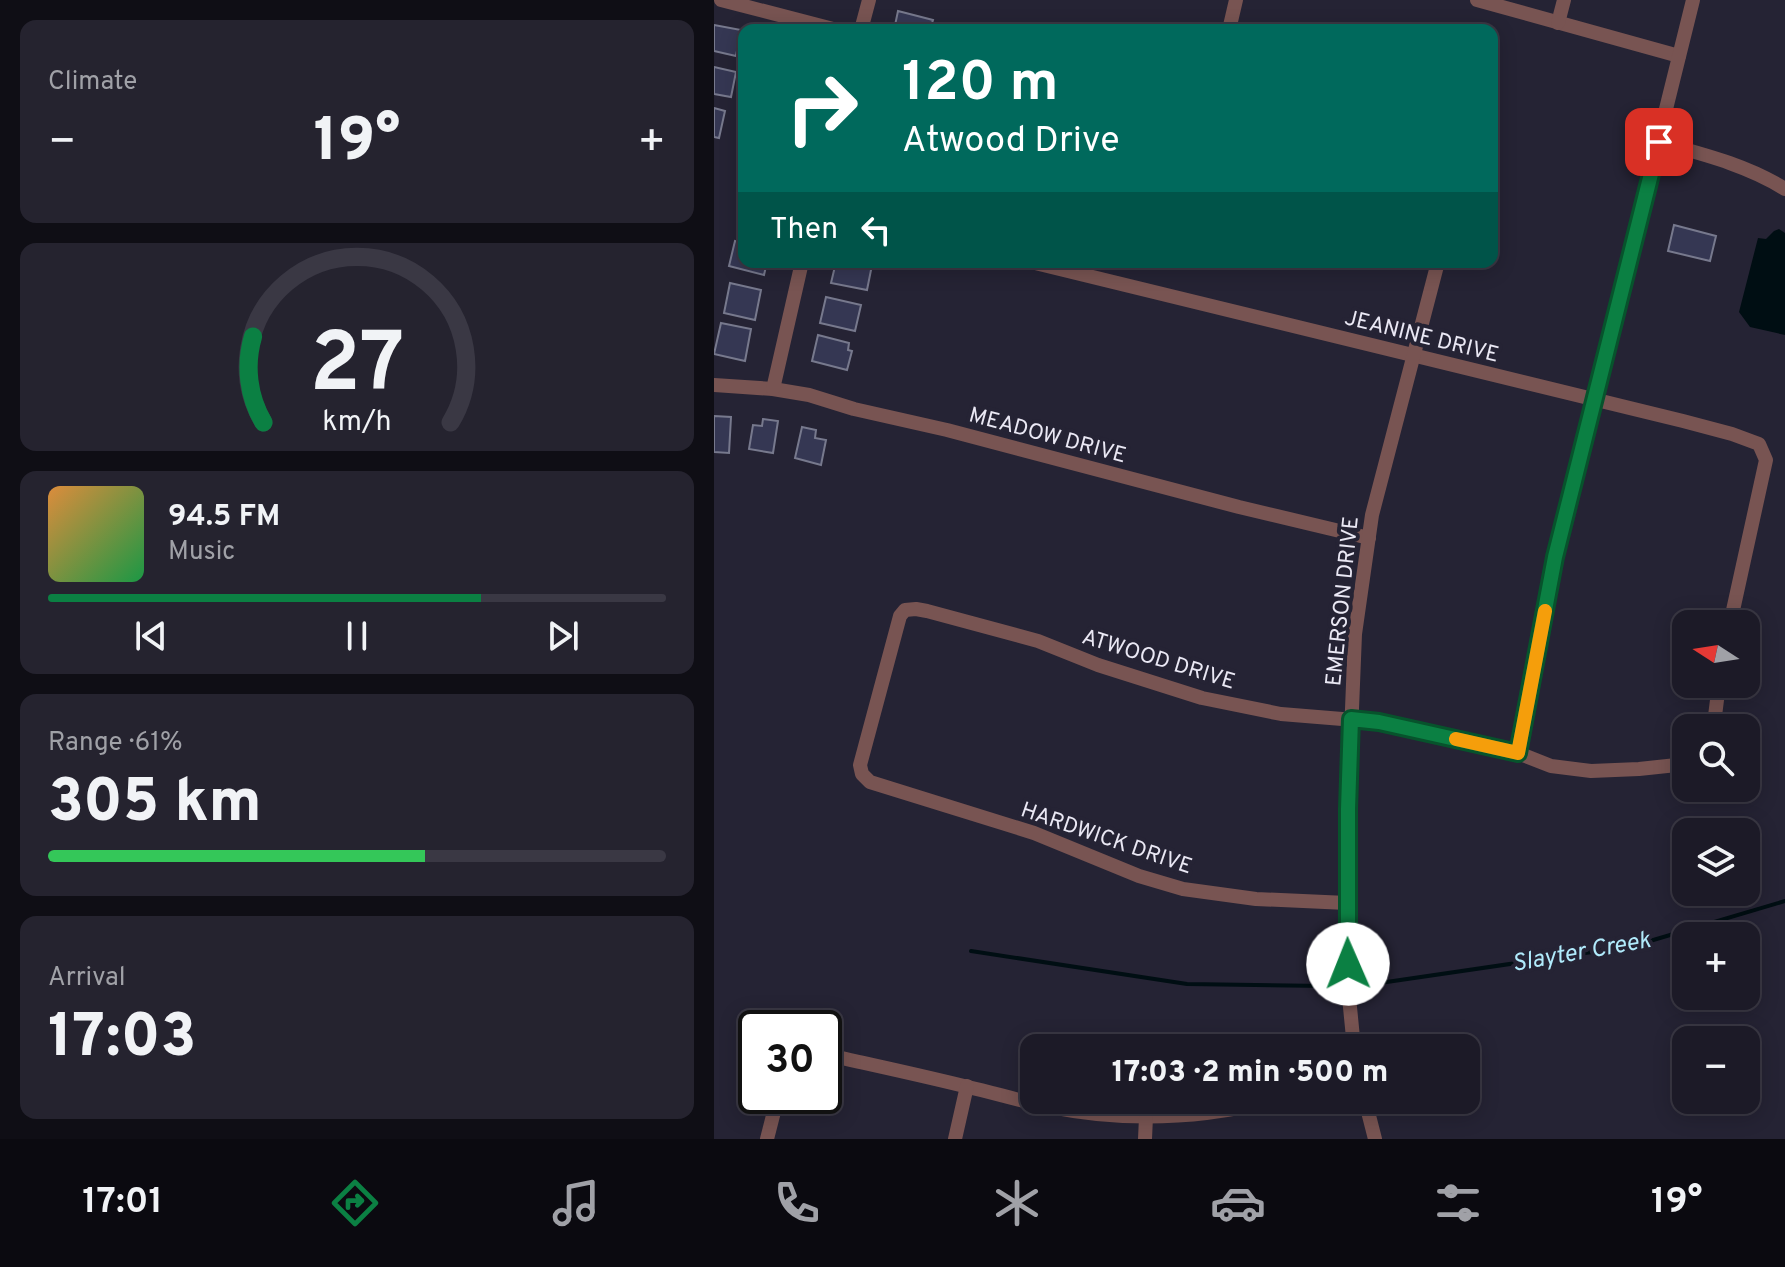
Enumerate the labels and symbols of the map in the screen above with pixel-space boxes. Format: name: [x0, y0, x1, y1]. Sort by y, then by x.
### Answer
pin: [1625, 108, 1693, 176]
street label: JEANINE DRIVE: [1341, 305, 1501, 370]
street label: MEADOW DRIVE: [966, 402, 1129, 470]
street label: EMERSON DRIVE: [1321, 515, 1366, 687]
north arrow: [1672, 610, 1760, 698]
street label: ATWOOD DRIVE: [1078, 624, 1238, 696]
street label: HARDWICK DRIVE: [1017, 797, 1195, 881]
position arrow: [1306, 922, 1390, 1006]
water label: Slayter Creek: [1510, 926, 1654, 980]
speed limit sign: 30: [738, 1010, 842, 1114]

